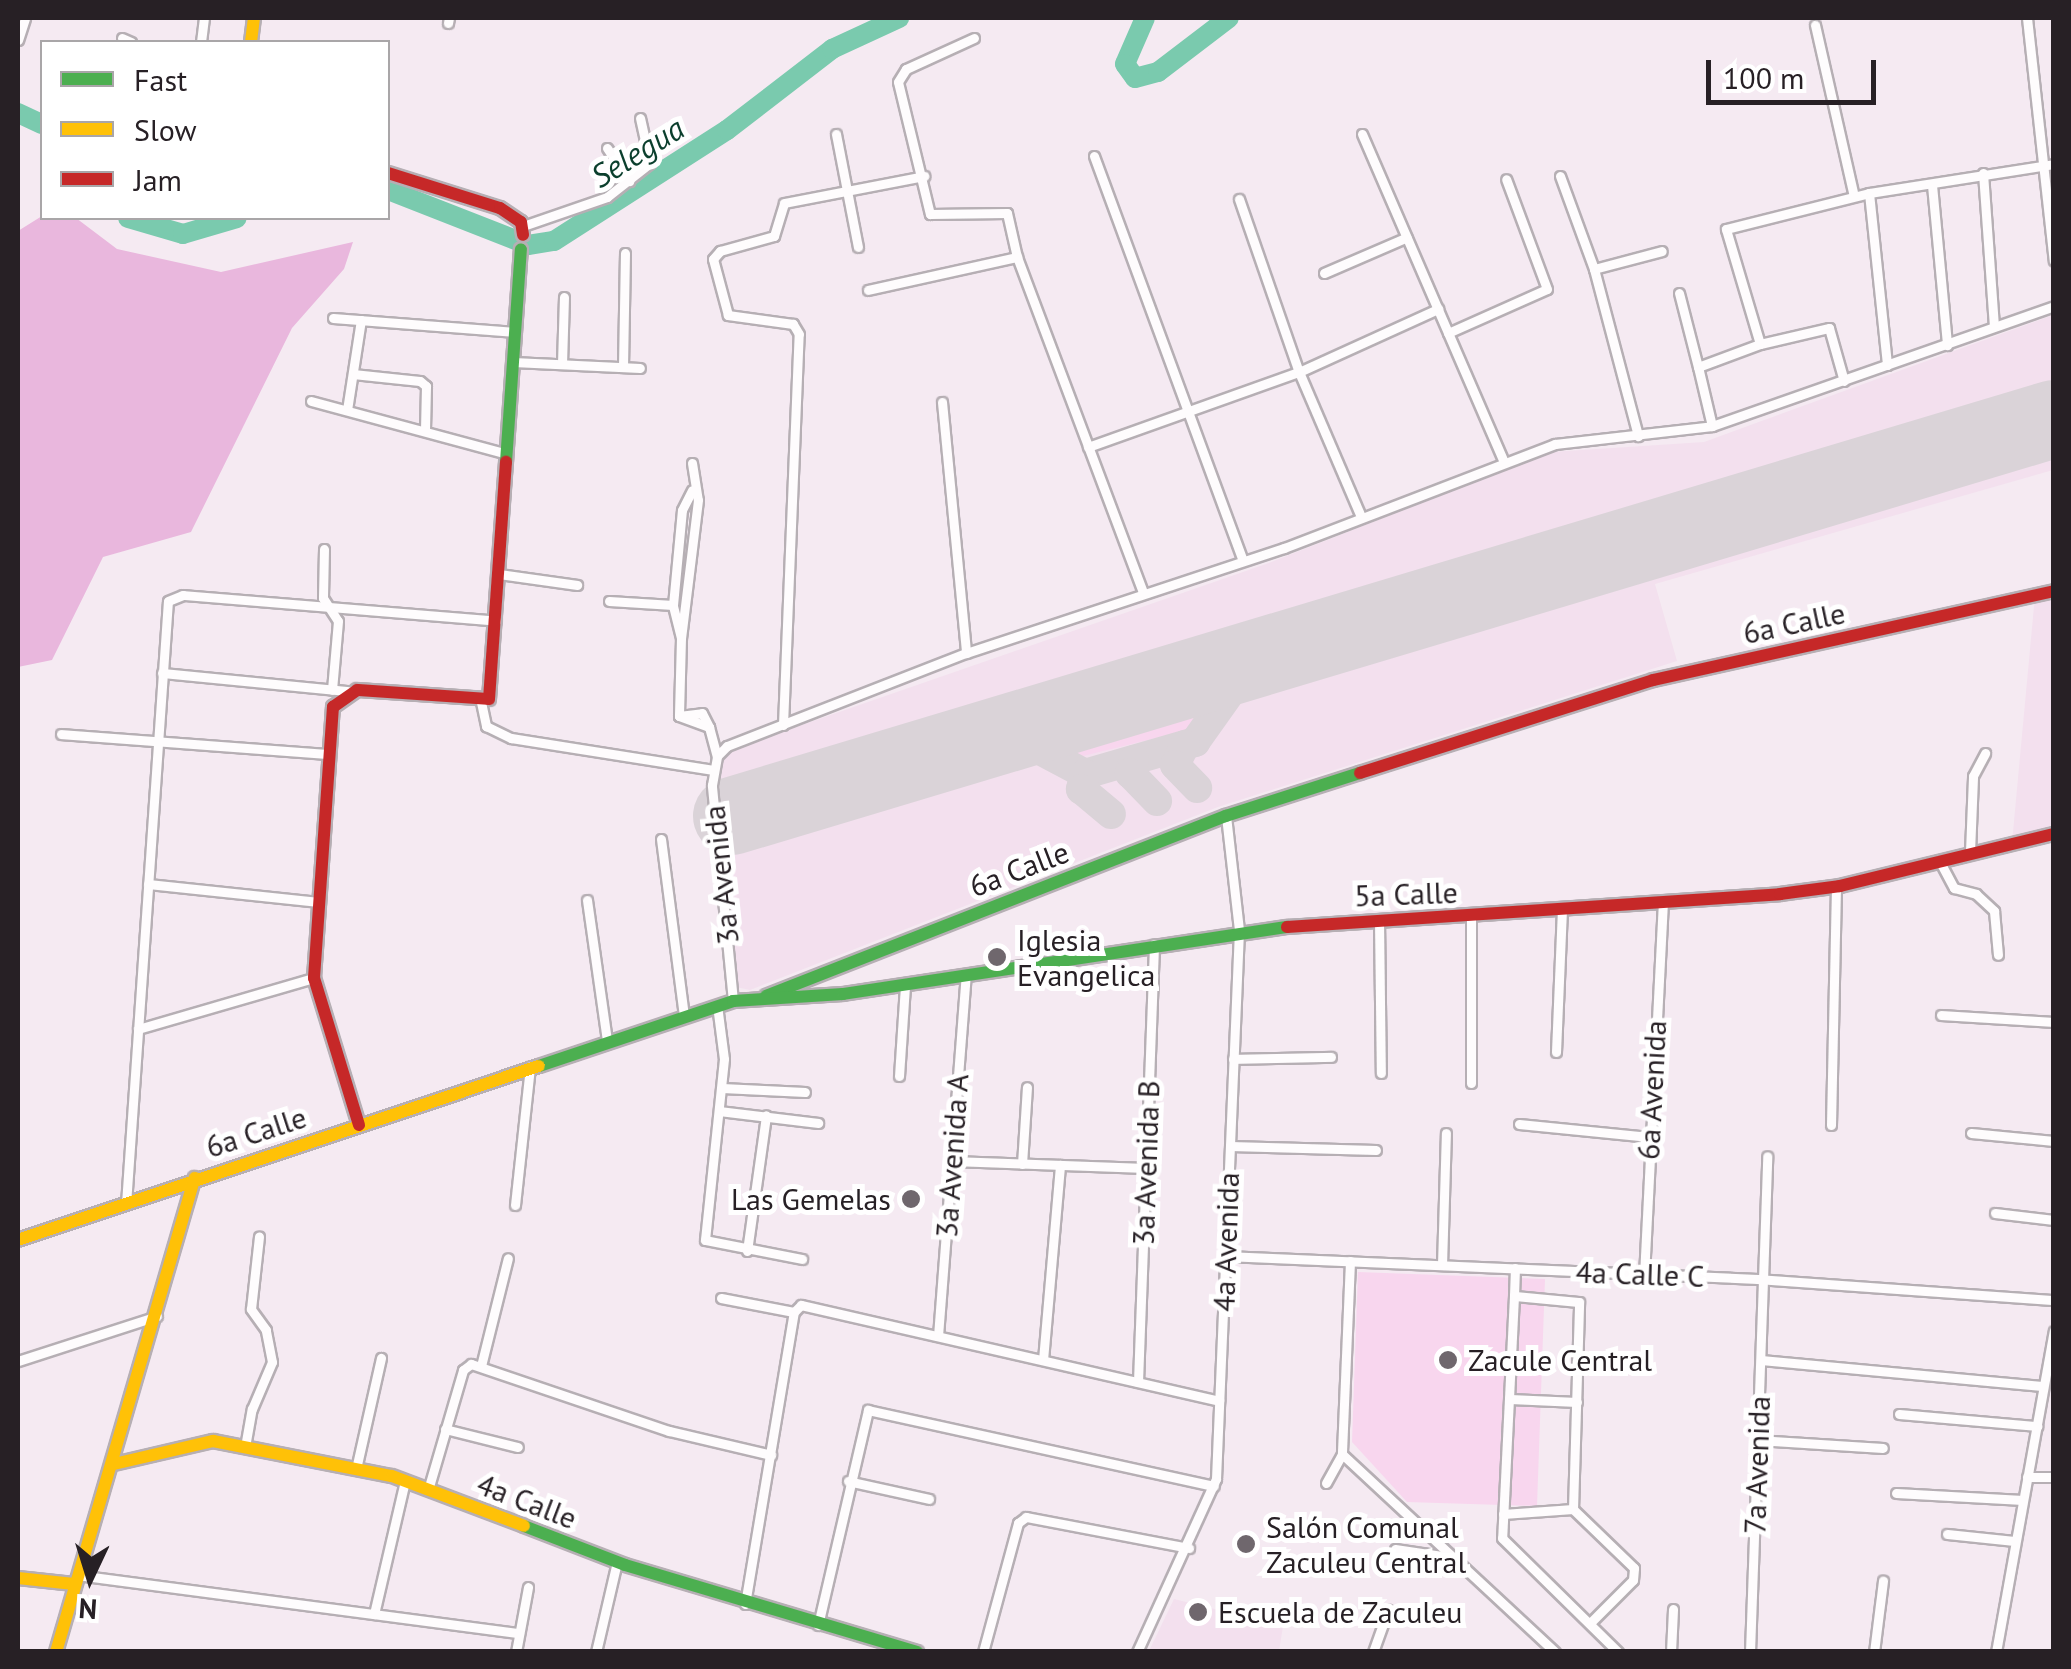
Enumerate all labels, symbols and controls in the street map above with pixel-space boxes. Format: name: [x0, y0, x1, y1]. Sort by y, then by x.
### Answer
legend: [40, 40, 390, 220]
scale bar: [1711, 40, 1881, 102]
text: 100 m: [1723, 58, 1804, 97]
text: Fast: [134, 60, 187, 99]
water label: Selegua: [583, 109, 691, 195]
text: Slow: [134, 110, 197, 149]
text: Jam: [134, 160, 182, 199]
street label: 6a Calle: [1740, 595, 1848, 651]
street label: 3a Avenida: [696, 803, 746, 947]
street label: 6a Calle: [964, 834, 1074, 904]
street label: 5a Calle: [1354, 874, 1458, 914]
place label: Iglesia Evangelica: [1017, 922, 1155, 992]
marker: Iglesia Evangelica: [986, 946, 1008, 968]
street label: 6a Avenida: [1630, 1019, 1674, 1161]
street label: 3a Avenida A: [928, 1072, 976, 1240]
street label: 3a Avenida B: [1125, 1079, 1167, 1247]
street label: 6a Calle: [201, 1099, 311, 1165]
street label: 4a Avenida: [1206, 1171, 1246, 1313]
place label: Las Gemelas: [731, 1181, 891, 1217]
marker: Las Gemelas: [900, 1188, 922, 1210]
street label: 4a Calle C: [1575, 1254, 1705, 1294]
place label: Zacule Central: [1468, 1342, 1652, 1378]
marker: Zacule Central: [1437, 1349, 1459, 1371]
street label: 7a Avenida: [1737, 1395, 1777, 1535]
street label: 4a Calle: [472, 1466, 582, 1536]
place label: Salón Comunal Zaculeu Central: [1266, 1509, 1466, 1580]
north arrow: [40, 1529, 140, 1629]
marker: Salón Comunal Zaculeu Central: [1235, 1533, 1257, 1555]
text: N: [77, 1590, 98, 1629]
place label: Escuela de Zaculeu: [1218, 1594, 1463, 1630]
marker: Escuela de Zaculeu: [1187, 1601, 1209, 1623]

